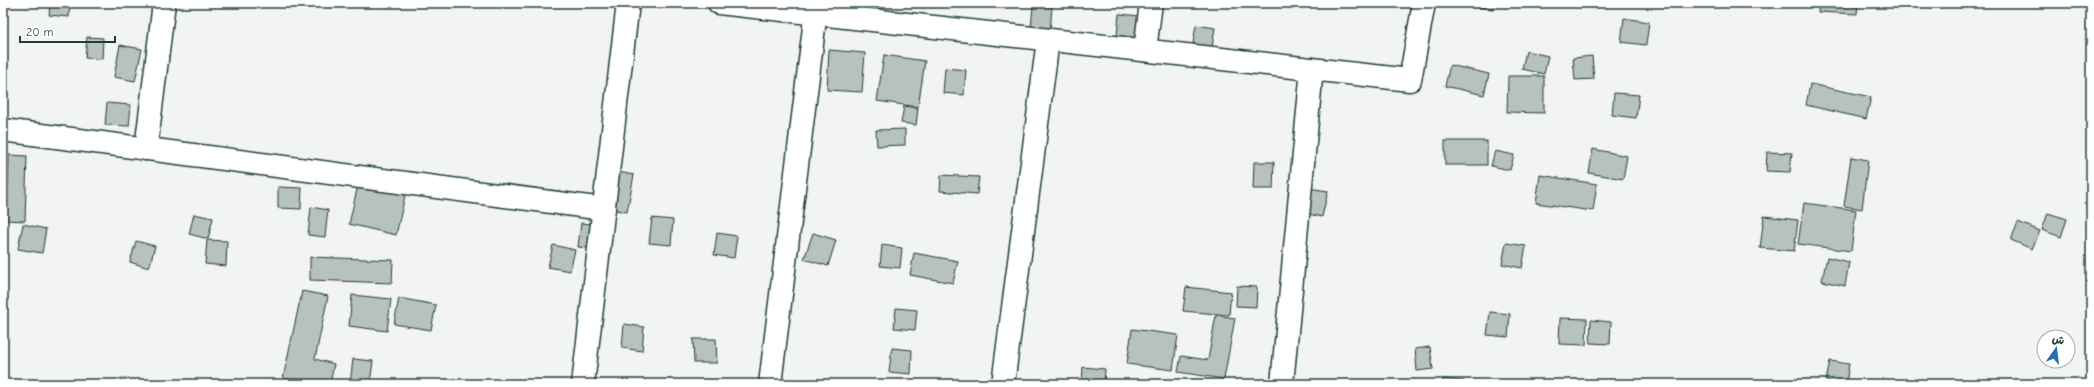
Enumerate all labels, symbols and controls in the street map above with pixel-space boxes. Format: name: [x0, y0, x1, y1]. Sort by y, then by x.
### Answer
scale bar: [20, 18, 115, 44]
text: 20 m: [26, 25, 54, 39]
north arrow: [2036, 329, 2076, 369]
text: ش: [2051, 332, 2066, 348]

